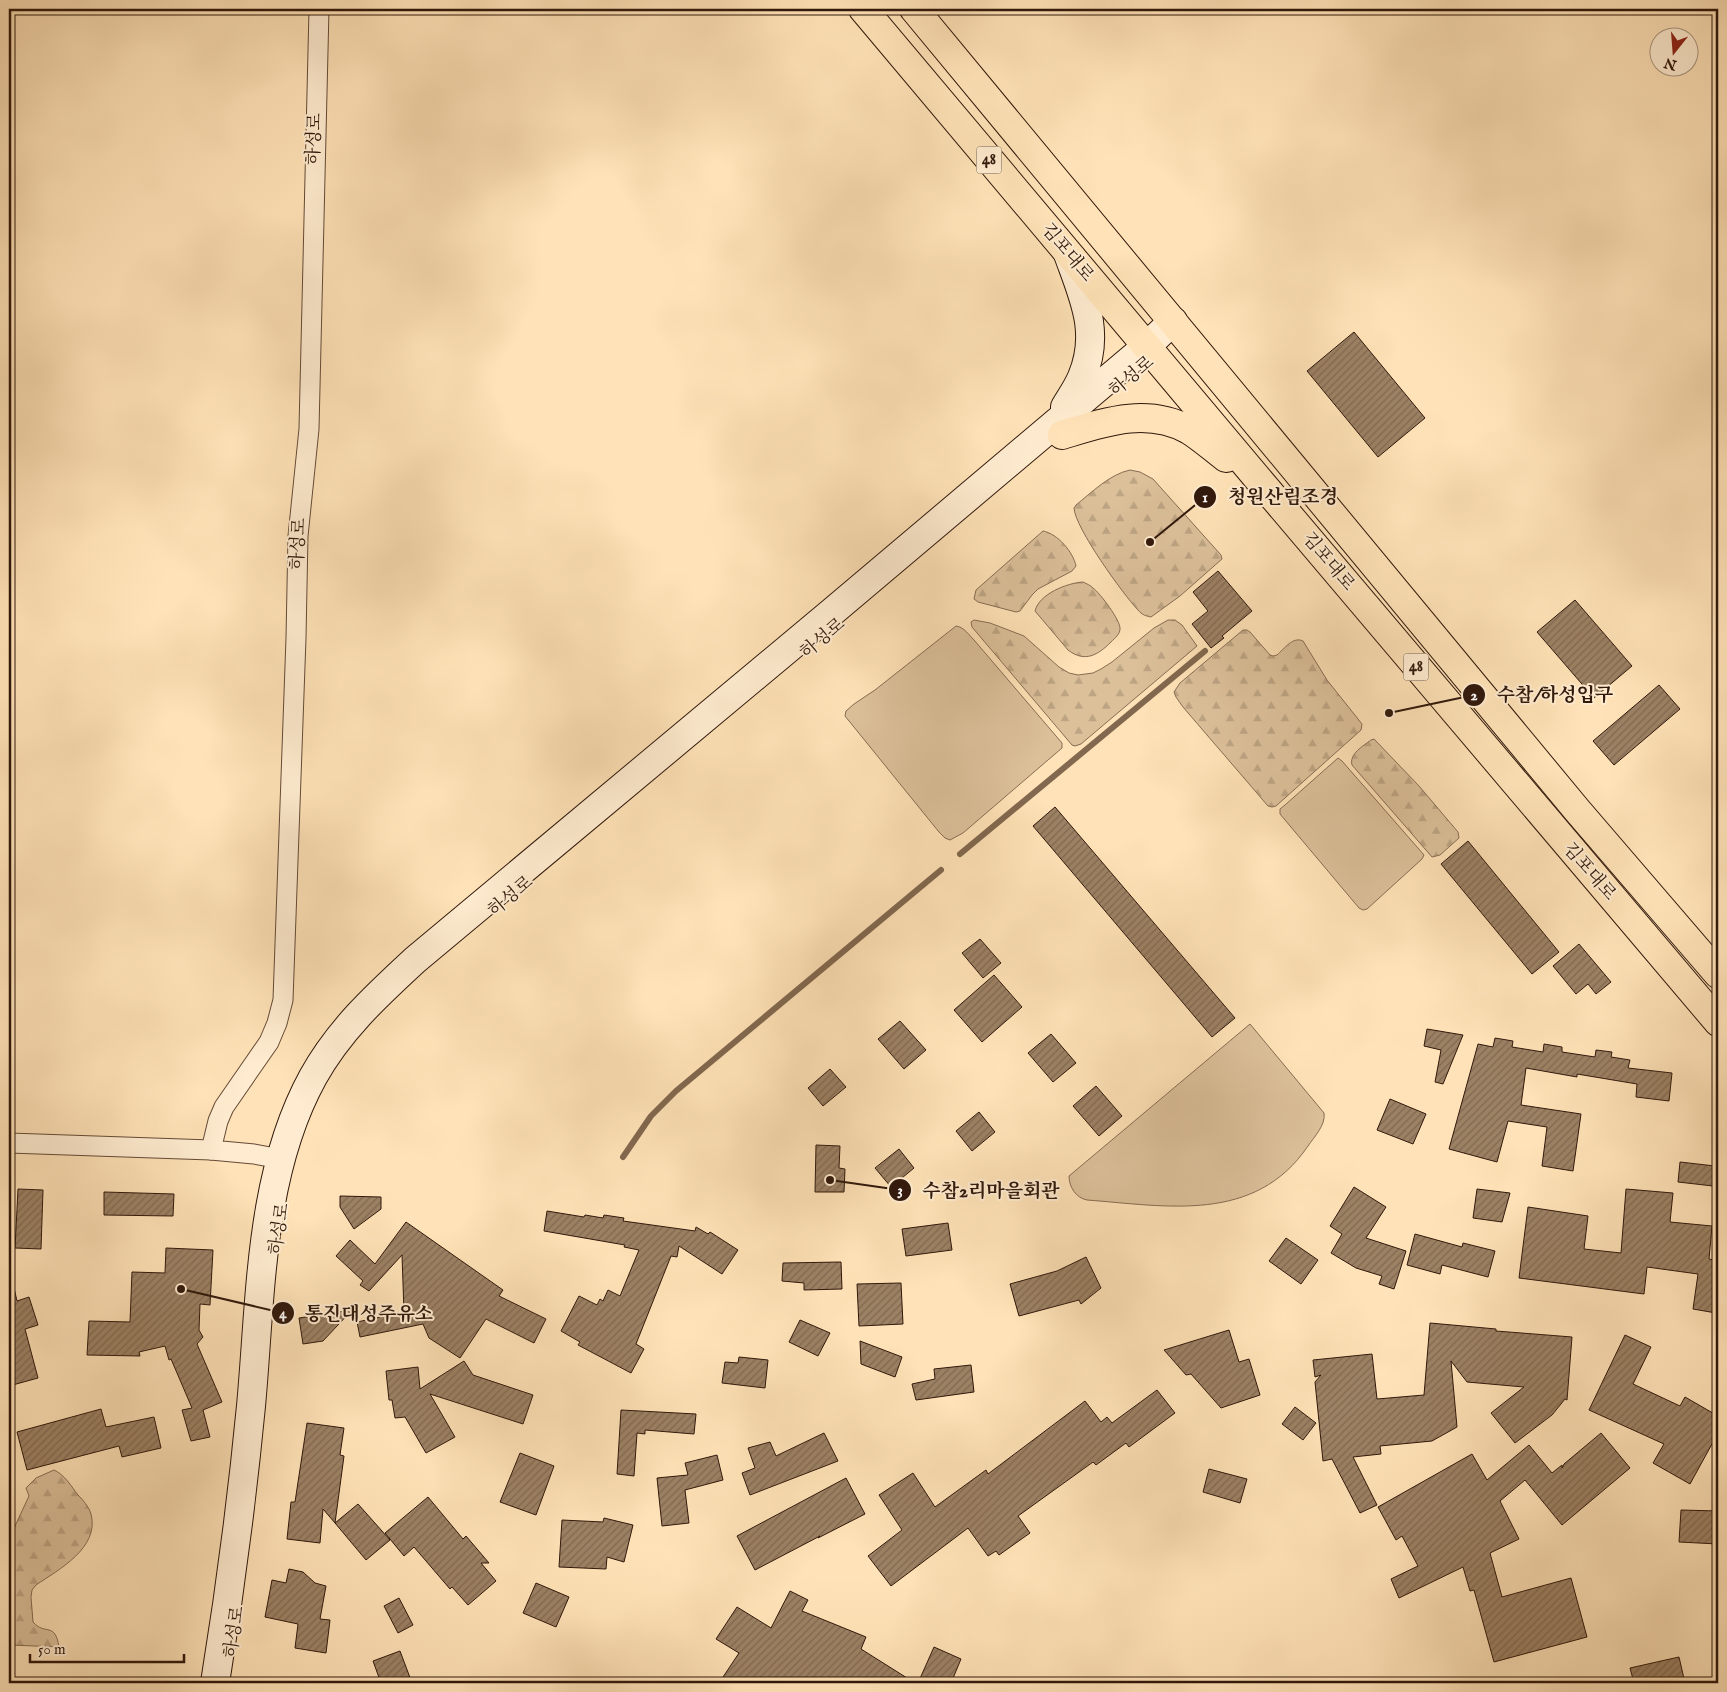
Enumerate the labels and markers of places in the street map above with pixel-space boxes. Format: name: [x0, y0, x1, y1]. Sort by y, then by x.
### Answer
callout: 청원산림조경: [1193, 480, 1348, 514]
callout: 수참/하성입구: [1462, 678, 1624, 712]
callout: 수참2리마을회관: [888, 1173, 1070, 1207]
callout: 통진대성주유소: [270, 1296, 443, 1330]

